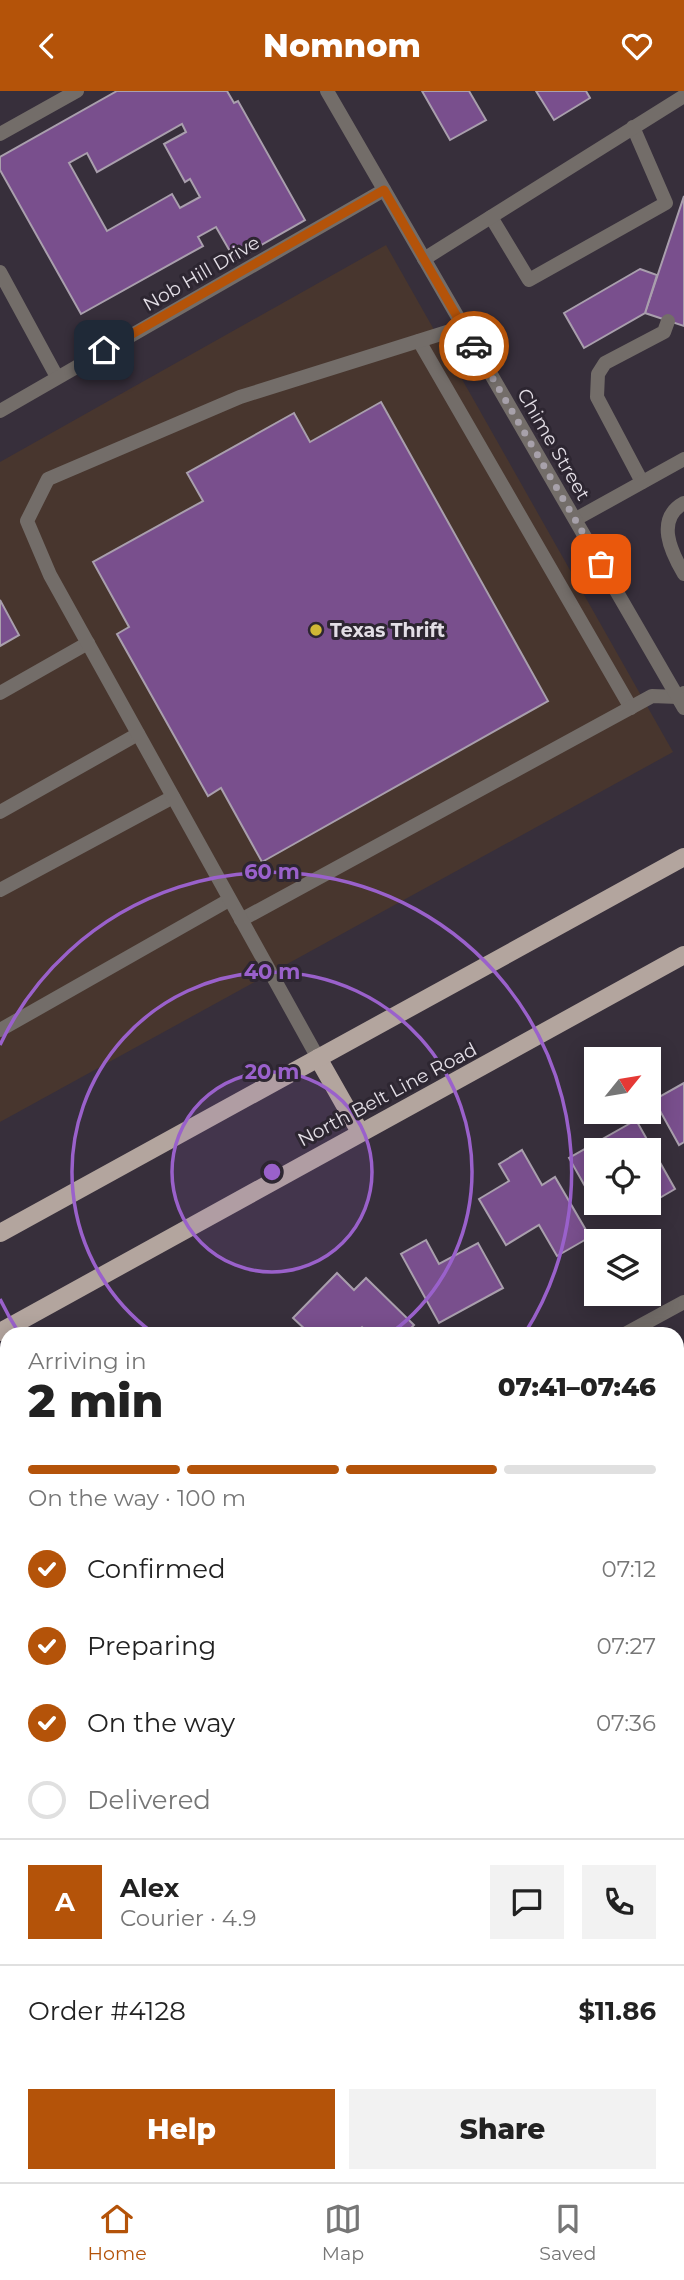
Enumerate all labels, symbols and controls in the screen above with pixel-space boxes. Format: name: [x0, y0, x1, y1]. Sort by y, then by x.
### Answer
text: Nomnom: [263, 26, 421, 65]
icon: back: [28, 27, 66, 65]
icon: heart: [618, 27, 656, 65]
street label: Nob Hill Drive: [139, 231, 264, 316]
courier: [439, 311, 509, 381]
pin: [74, 320, 134, 380]
icon: car: [455, 327, 493, 365]
icon: home: [85, 331, 123, 369]
street label: Chime Street: [512, 384, 595, 505]
pin: [571, 534, 631, 594]
icon: bag: [582, 545, 620, 583]
place label: Texas Thrift: [330, 619, 445, 642]
marker: Texas Thrift: [308, 622, 324, 638]
text: 60 m: [244, 859, 300, 884]
text: 40 m: [244, 959, 300, 984]
street label: North Belt Line Road: [294, 1037, 481, 1151]
north arrow: [584, 1047, 662, 1123]
map controls: [584, 1047, 661, 1306]
text: 20 m: [245, 1059, 299, 1084]
button: locate: [584, 1138, 661, 1215]
centre of rings: [260, 1160, 284, 1184]
button: layers: [584, 1229, 661, 1306]
text: Arriving in: [28, 1347, 147, 1375]
text: 07:41–07:46: [498, 1371, 656, 1403]
text: 2 min: [28, 1372, 163, 1429]
text: On the way · 100 m: [28, 1484, 246, 1512]
icon: check: [28, 1550, 66, 1588]
text: Confirmed: [87, 1553, 226, 1585]
text: 07:12: [602, 1555, 656, 1583]
icon: check: [28, 1627, 66, 1665]
text: Preparing: [87, 1630, 216, 1662]
text: 07:27: [596, 1632, 656, 1660]
icon: check: [28, 1704, 66, 1742]
text: On the way: [87, 1707, 235, 1739]
text: 07:36: [596, 1709, 656, 1737]
text: Delivered: [87, 1784, 211, 1816]
button: chat: [490, 1865, 564, 1939]
button: phone: [582, 1865, 656, 1939]
text: Alex: [120, 1872, 179, 1904]
text: A: [55, 1886, 75, 1918]
text: Courier · 4.9: [120, 1904, 256, 1932]
text: Order #4128: [28, 1995, 186, 2027]
text: $11.86: [578, 1995, 656, 2027]
button: Help: [28, 2089, 335, 2169]
button: Share: [349, 2089, 656, 2169]
tab: Home: [88, 2200, 147, 2265]
tab: Map: [322, 2200, 364, 2265]
tab: Saved: [539, 2200, 596, 2265]

